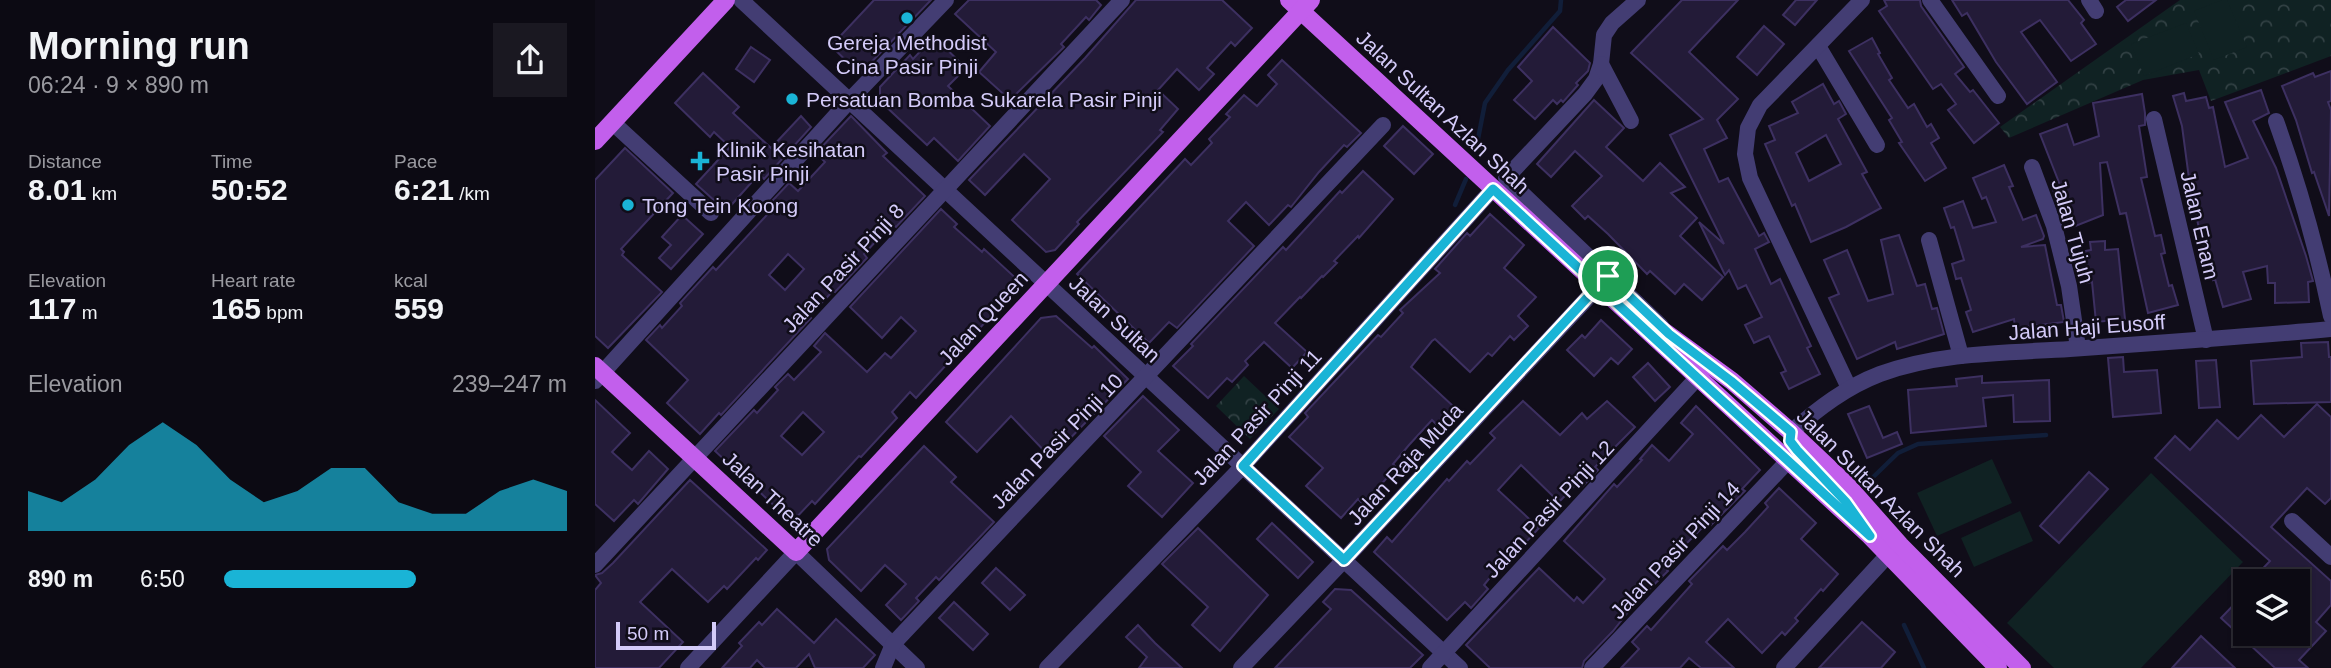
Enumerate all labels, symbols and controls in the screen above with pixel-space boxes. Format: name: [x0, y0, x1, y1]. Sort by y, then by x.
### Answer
marker: Gereja Methodist Cina Pasir Pinji: [899, 10, 915, 26]
button: share: [493, 23, 567, 97]
text: Morning run: [28, 25, 250, 67]
street label: Jalan Sultan Azlan Shah: [1352, 26, 1534, 198]
place label: Gereja Methodist Cina Pasir Pinji: [827, 31, 987, 78]
text: 06:24 · 9 × 890 m: [28, 72, 209, 98]
place label: Persatuan Bomba Sukarela Pasir Pinji: [806, 88, 1162, 111]
marker: Persatuan Bomba Sukarela Pasir Pinji: [784, 91, 800, 107]
place label: Klinik Kesihatan Pasir Pinji: [716, 138, 865, 185]
text: Distance: [28, 151, 102, 172]
text: Time: [211, 151, 253, 172]
text: Pace: [394, 151, 437, 172]
marker: Klinik Kesihatan Pasir Pinji: [690, 151, 710, 171]
street label: Jalan Enam: [2176, 168, 2224, 282]
text: 8.01: [28, 173, 86, 206]
text: 50:52: [211, 173, 288, 206]
text: 6:21: [394, 173, 454, 206]
street label: Jalan Tujuh: [2047, 176, 2099, 286]
text: km: [86, 183, 117, 204]
text: /km: [454, 183, 490, 204]
place label: Tong Tein Koong: [642, 194, 798, 217]
marker: Tong Tein Koong: [620, 197, 636, 213]
street label: Jalan Pasir Pinji 8: [778, 199, 908, 337]
pin: [1578, 246, 1638, 306]
icon: arrive: [1589, 257, 1627, 295]
street label: Jalan Queen: [934, 267, 1032, 369]
text: Elevation: [28, 270, 106, 291]
text: Heart rate: [211, 270, 295, 291]
text: kcal: [394, 270, 428, 291]
street label: Jalan Sultan: [1065, 271, 1165, 367]
text: 117: [28, 292, 76, 325]
text: 165: [211, 292, 261, 325]
text: 559: [394, 292, 444, 325]
text: m: [76, 302, 98, 323]
text: bpm: [261, 302, 303, 323]
street label: Jalan Haji Eusoff: [2008, 310, 2166, 344]
street label: Jalan Pasir Pinji 11: [1188, 344, 1326, 490]
street label: Jalan Pasir Pinji 10: [987, 369, 1127, 513]
text: Elevation: [28, 371, 123, 397]
text: 239–247 m: [452, 371, 567, 397]
street label: Jalan Raja Muda: [1343, 398, 1467, 529]
street label: Jalan Sultan Azlan Shah: [1792, 404, 1970, 582]
street label: Jalan Pasir Pinji 12: [1480, 436, 1618, 582]
street label: Jalan Theatre: [718, 447, 828, 551]
street label: Jalan Pasir Pinji 14: [1606, 477, 1745, 623]
text: 890 m: [28, 566, 93, 592]
text: 6:50: [140, 566, 185, 592]
map controls: [2233, 569, 2310, 646]
button: layers: [2233, 569, 2310, 646]
scale bar: [616, 619, 716, 651]
text: 50 m: [627, 623, 669, 644]

